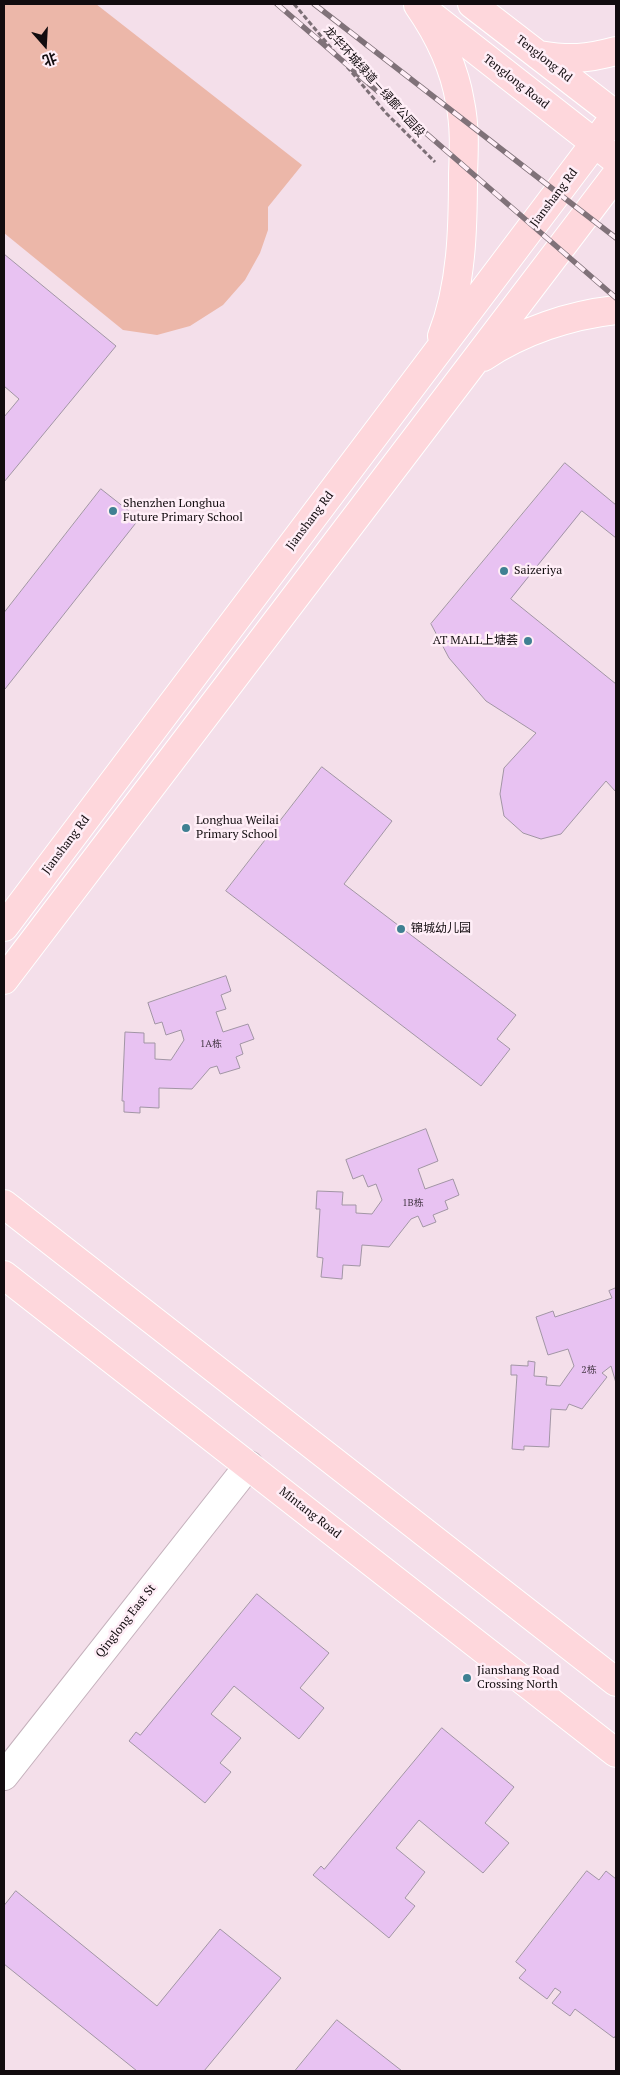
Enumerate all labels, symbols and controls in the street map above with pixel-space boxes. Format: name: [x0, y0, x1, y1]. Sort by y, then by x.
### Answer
north arrow: [20, 20, 70, 70]
street label: 龙华环城绿道－绿廊公园段: [320, 24, 428, 140]
street label: Tenglong Rd: [513, 33, 575, 85]
text: 北: [40, 48, 60, 71]
street label: Tenglong Road: [480, 52, 552, 112]
street label: Jianshang Rd: [527, 166, 581, 230]
street label: Jianshang Rd: [283, 489, 337, 553]
place label: Shenzhen Longhua Future Primary School: [123, 497, 243, 525]
marker: Shenzhen Longhua Future Primary School: [107, 505, 119, 517]
place label: Saizeriya: [514, 564, 562, 578]
marker: Saizeriya: [498, 565, 510, 577]
place label: AT MALL上塘荟: [433, 634, 518, 648]
marker: AT MALL上塘荟: [522, 635, 534, 647]
street label: Jianshang Rd: [39, 813, 93, 877]
place label: Longhua Weilai Primary School: [196, 814, 279, 842]
marker: Longhua Weilai Primary School: [180, 822, 192, 834]
place label: 锦城幼儿园: [411, 922, 471, 936]
marker: 锦城幼儿园: [395, 923, 407, 935]
house number: 1A栋: [200, 1038, 222, 1050]
house number: 1B栋: [402, 1197, 424, 1209]
house number: 2栋: [581, 1364, 597, 1376]
street label: Mintang Road: [276, 1484, 344, 1542]
street label: Qinglong East St: [93, 1581, 159, 1661]
place label: Jianshang Road Crossing North: [477, 1664, 559, 1692]
marker: Jianshang Road Crossing North: [461, 1672, 473, 1684]

